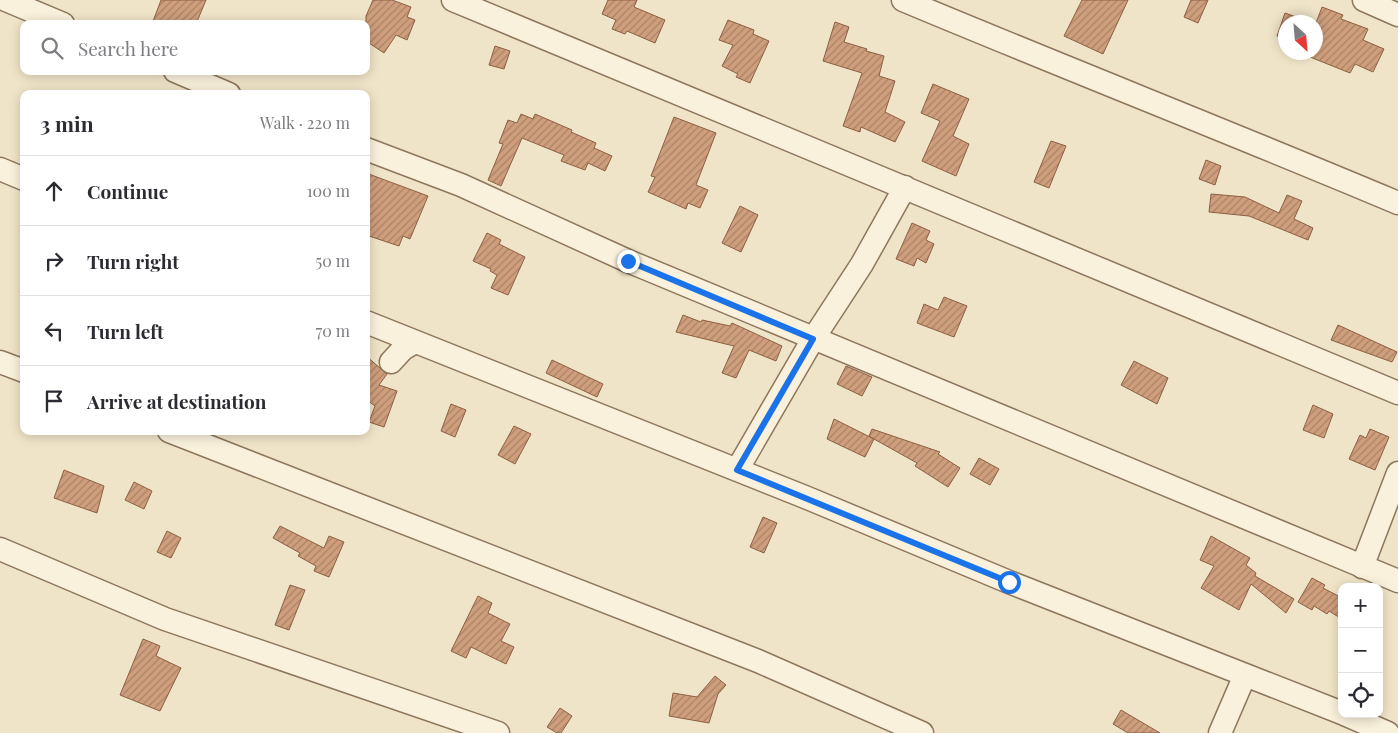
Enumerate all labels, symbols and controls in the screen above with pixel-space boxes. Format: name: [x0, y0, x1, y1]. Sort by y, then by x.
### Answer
north arrow: [1278, 15, 1323, 60]
search box: [20, 20, 370, 75]
icon: search: [38, 34, 66, 62]
text: Search here: [78, 35, 178, 61]
text: 3 min: [40, 109, 94, 137]
text: Walk · 220 m: [260, 112, 350, 133]
icon: ahead: [40, 177, 68, 205]
text: Continue: [87, 178, 168, 204]
text: 100 m: [307, 180, 350, 201]
icon: right: [40, 247, 68, 275]
text: Turn right: [87, 248, 179, 274]
text: 50 m: [316, 250, 350, 271]
route end: [617, 250, 640, 273]
icon: left: [40, 317, 68, 345]
text: Turn left: [87, 318, 164, 344]
text: 70 m: [316, 320, 350, 341]
icon: arrive: [40, 387, 68, 415]
text: Arrive at destination: [87, 388, 267, 414]
route start: [998, 571, 1021, 594]
map controls: [1338, 583, 1383, 718]
button: +: [1338, 583, 1383, 628]
button: −: [1338, 628, 1383, 673]
button: locate: [1338, 673, 1383, 718]

